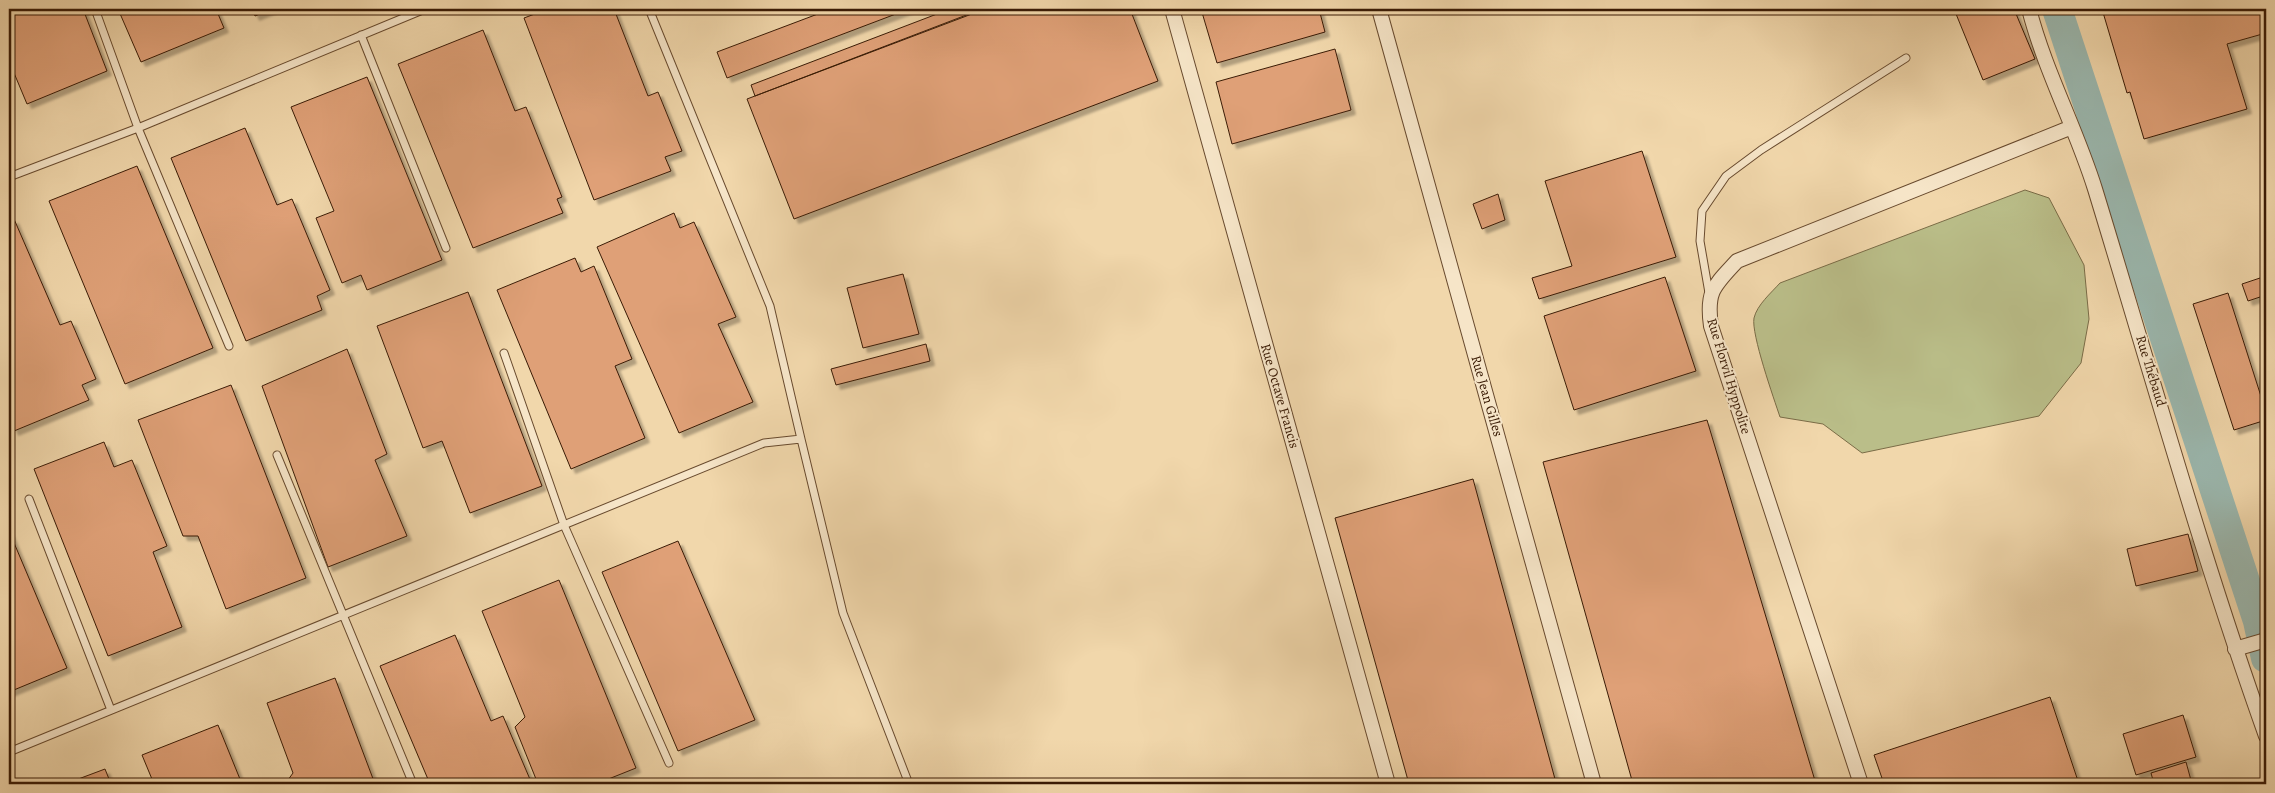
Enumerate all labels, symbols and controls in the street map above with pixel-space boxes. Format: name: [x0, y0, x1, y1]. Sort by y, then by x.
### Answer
street label: Rue Florvil Hyppolite: [1702, 316, 1756, 436]
street label: Rue Thébaud: [2131, 333, 2171, 409]
street label: Rue Octave Francis: [1256, 341, 1304, 451]
street label: Rue Jean Gilles: [1466, 353, 1508, 439]

